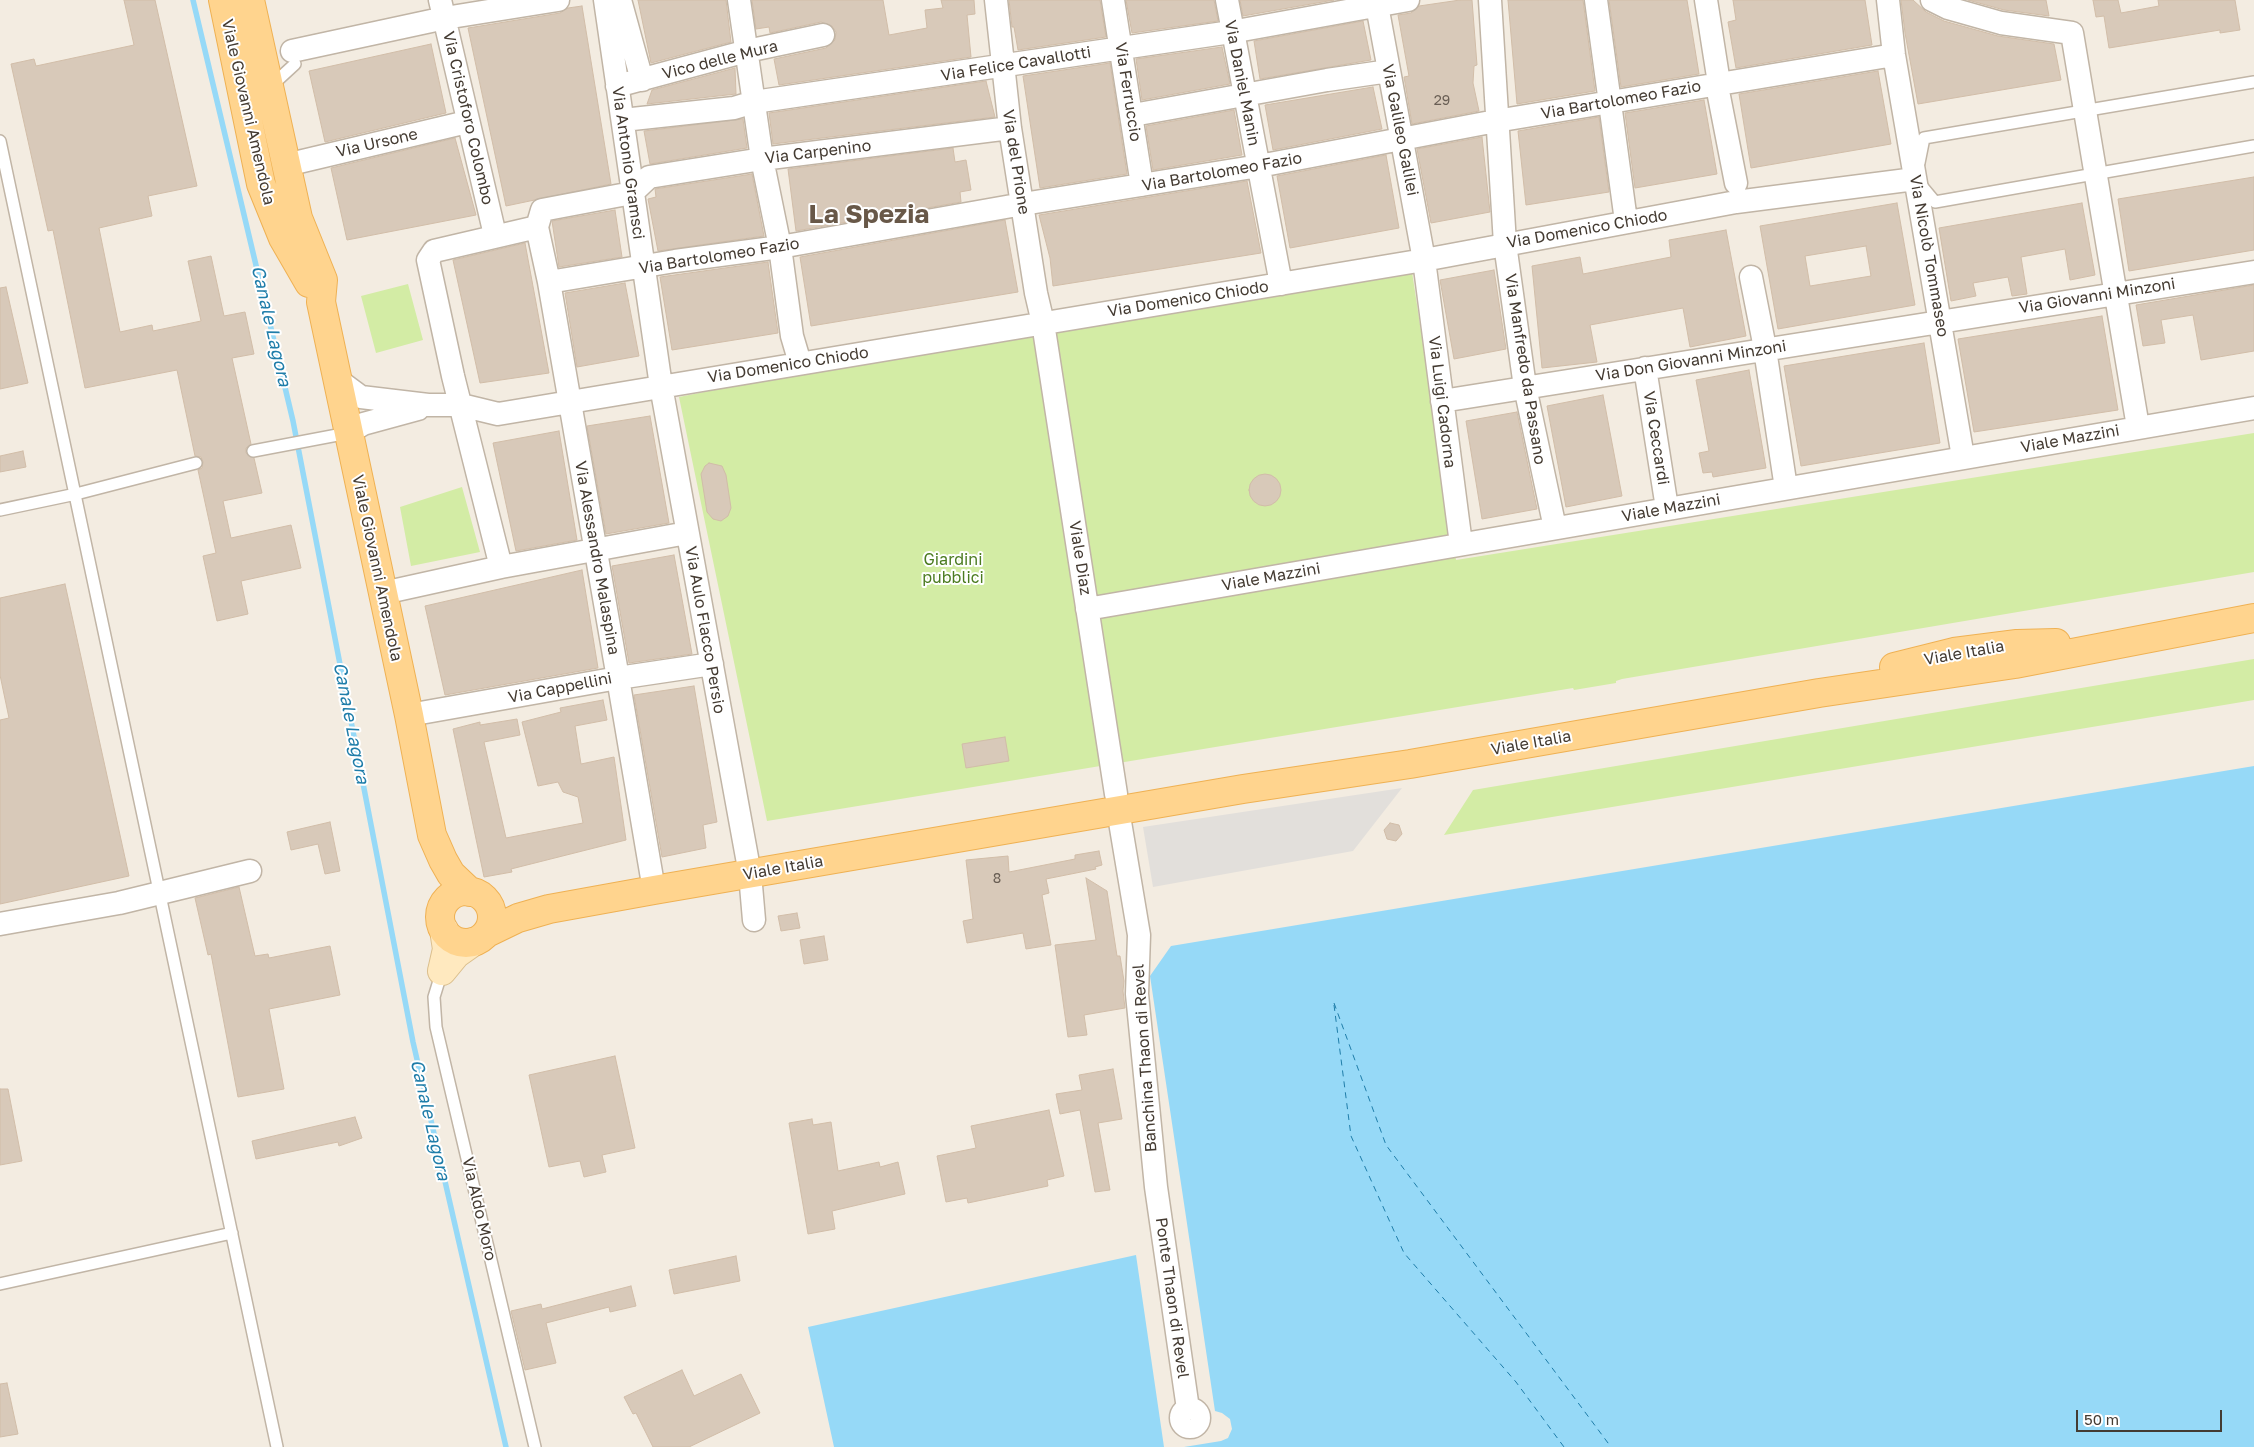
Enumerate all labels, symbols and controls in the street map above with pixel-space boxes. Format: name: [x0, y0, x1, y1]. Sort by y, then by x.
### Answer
street label: Viale Giovanni Amendola: [217, 17, 279, 207]
street label: Via Daniel Manin: [1220, 19, 1264, 147]
street label: Via Cristoforo Colombo: [439, 29, 497, 207]
street label: Vico delle Mura: [660, 36, 780, 84]
street label: Via Ferruccio: [1111, 41, 1145, 143]
street label: Via Felice Cavallotti: [940, 43, 1092, 85]
street label: Via Galileo Galilei: [1378, 62, 1422, 198]
street label: Via Bartolomeo Fazio: [1539, 76, 1703, 124]
street label: Via Antonio Gramsci: [608, 85, 648, 241]
house number: 29: [1434, 93, 1450, 109]
street label: Via del Prione: [998, 108, 1034, 216]
street label: Via Ursone: [334, 124, 420, 162]
street label: Via Carpenino: [764, 136, 872, 168]
street label: Via Bartolomeo Fazio: [1140, 148, 1304, 196]
street label: Via Nicolò Tommaseo: [1905, 173, 1953, 339]
district label: La Spezia: [809, 199, 929, 231]
street label: Via Domenico Chiodo: [1505, 205, 1669, 253]
street label: Via Bartolomeo Fazio: [637, 234, 801, 278]
water label: Canale Lagora: [247, 263, 295, 389]
street label: Via Manfredo da Passano: [1500, 272, 1550, 466]
street label: Via Giovanni Minzoni: [2017, 274, 2177, 318]
street label: Via Domenico Chiodo: [1106, 277, 1270, 321]
street label: Via Luigi Cadorna: [1424, 335, 1460, 469]
street label: Via Don Giovanni Minzoni: [1594, 336, 1788, 386]
street label: Via Domenico Chiodo: [706, 343, 870, 387]
street label: Via Ceccardi: [1639, 390, 1673, 486]
street label: Viale Mazzini: [2019, 421, 2121, 457]
street label: Via Alessandro Malaspina: [570, 460, 624, 656]
street label: Viale Giovanni Amendola: [348, 473, 406, 663]
street label: Viale Mazzini: [1620, 490, 1722, 526]
street label: Viale Diaz: [1065, 519, 1095, 597]
street label: Via Aulo Flacco Persio: [681, 545, 729, 715]
park label: Giardini pubblici: [922, 550, 984, 588]
street label: Viale Mazzini: [1220, 559, 1322, 595]
street label: Viale Italia: [1922, 636, 2006, 670]
water label: Canale Lagora: [329, 660, 373, 786]
street label: Via Cappellini: [506, 669, 614, 707]
street label: Viale Italia: [1489, 726, 1573, 760]
street label: Viale Italia: [741, 851, 825, 885]
house number: 8: [993, 871, 1001, 887]
street label: Banchina Thaon di Revel: [1129, 963, 1161, 1153]
water label: Canale Lagora: [406, 1057, 454, 1183]
street label: Via Aldo Moro: [458, 1155, 500, 1263]
street label: Ponte Thaon di Revel: [1151, 1216, 1193, 1380]
scale bar: [2079, 1400, 2225, 1432]
text: 50 m: [2084, 1410, 2119, 1428]

